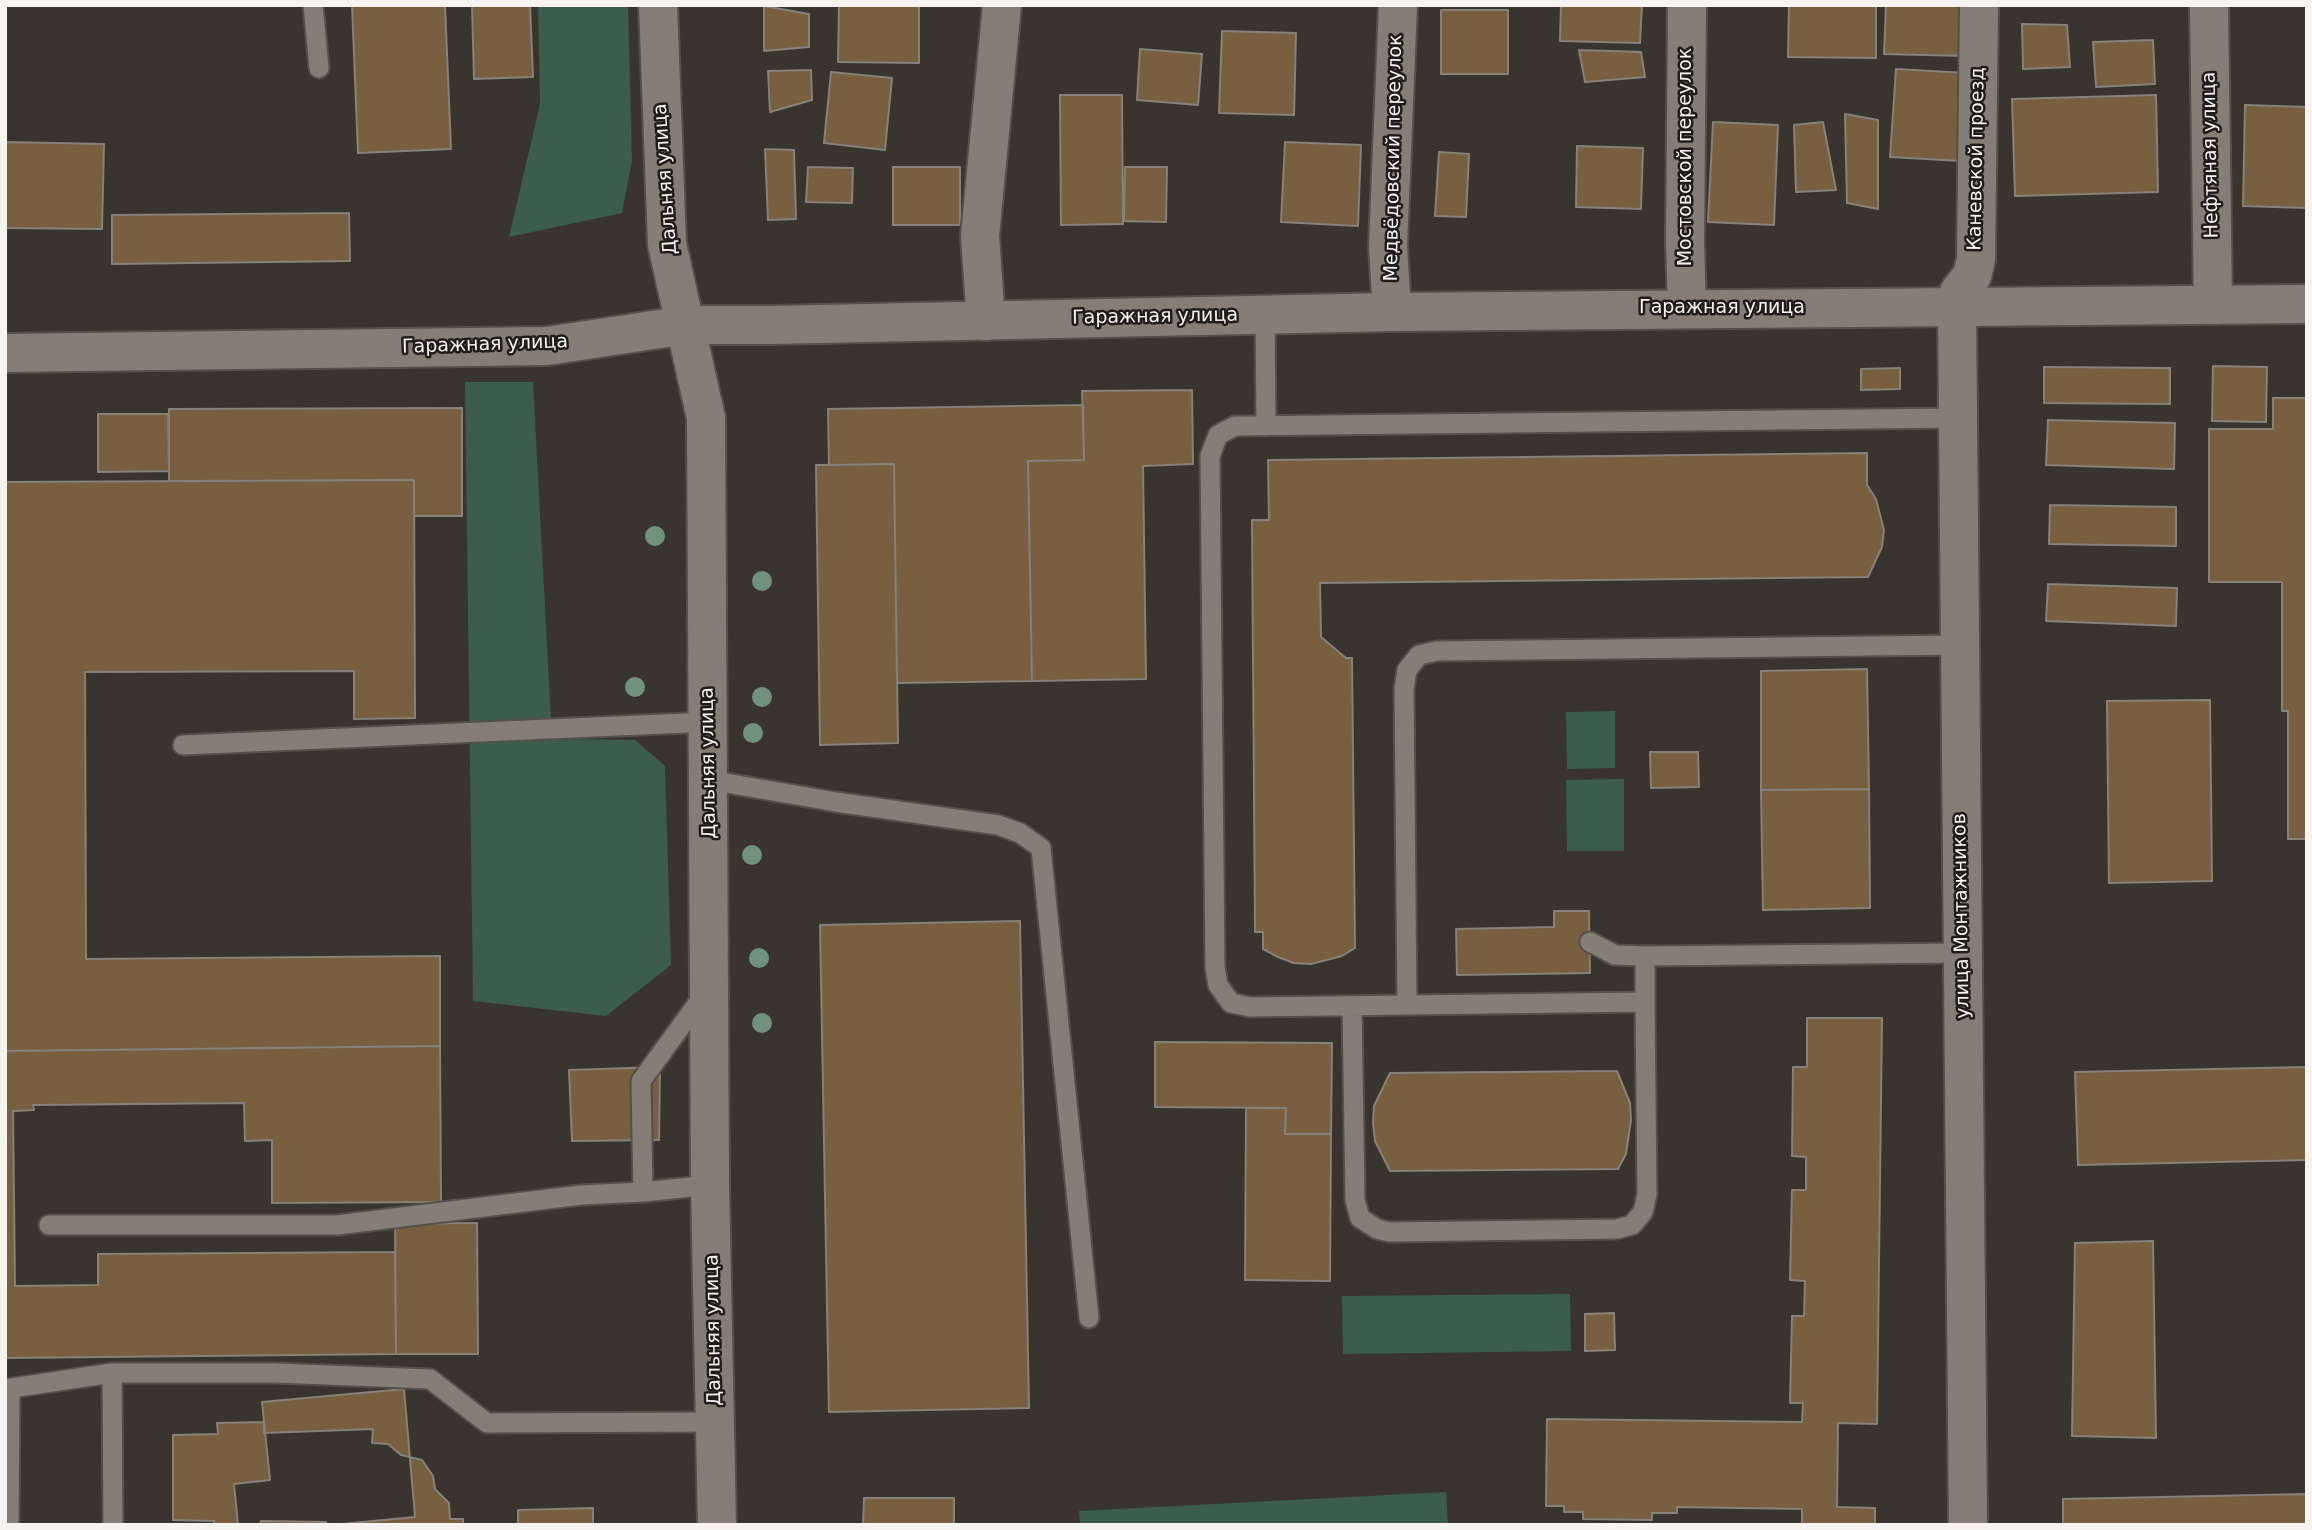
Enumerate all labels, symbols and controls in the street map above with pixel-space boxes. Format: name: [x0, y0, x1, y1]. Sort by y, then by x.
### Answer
street label: Медвёдовский переулок: [1380, 34, 1408, 282]
street label: Мостовской переулок: [1675, 48, 1697, 266]
street label: Каневской проезд: [1964, 67, 1990, 251]
street label: Нефтяная улица: [2198, 72, 2224, 238]
street label: Дальняя улица: [649, 103, 683, 255]
street label: Гаражная улица: [1639, 297, 1805, 319]
street label: Гаражная улица: [1072, 304, 1238, 330]
street label: Гаражная улица: [402, 331, 568, 359]
street label: Дальняя улица: [696, 687, 722, 839]
street label: улица Монтажников: [1949, 813, 1975, 1019]
street label: Дальняя улица: [701, 1254, 727, 1406]

